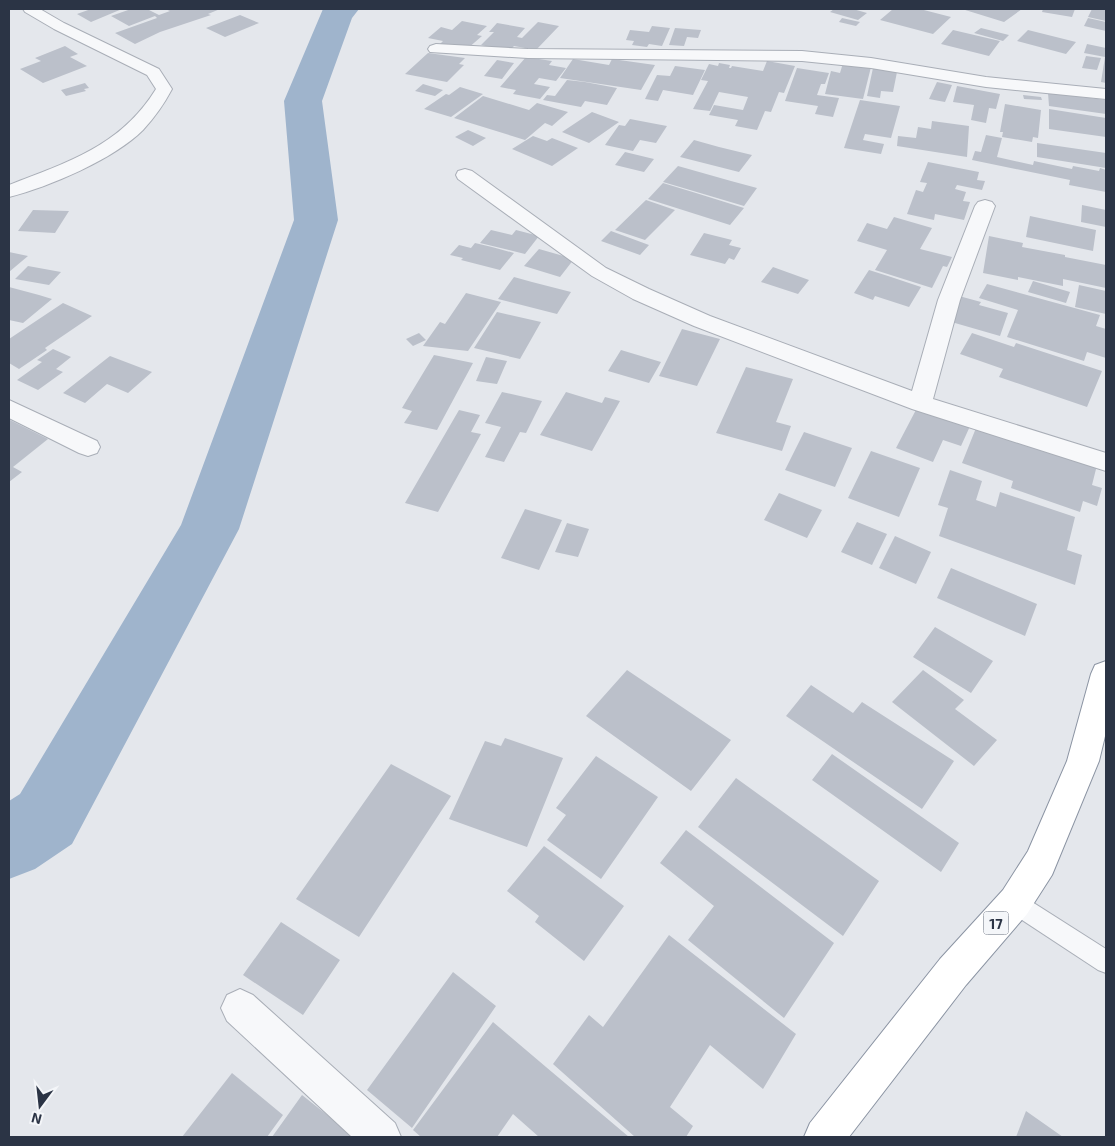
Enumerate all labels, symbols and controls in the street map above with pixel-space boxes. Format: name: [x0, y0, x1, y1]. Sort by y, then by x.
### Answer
road number: 17: [984, 911, 1008, 934]
north arrow: [15, 1081, 65, 1131]
text: N: [29, 1110, 44, 1129]

